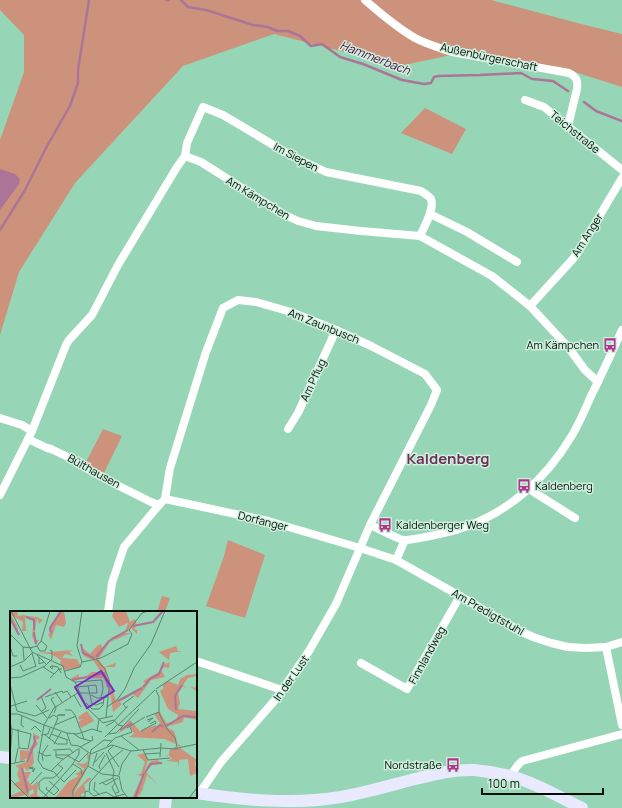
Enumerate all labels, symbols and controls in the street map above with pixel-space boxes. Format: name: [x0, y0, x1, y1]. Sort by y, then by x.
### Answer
water label: Hammerbach: [338, 36, 414, 79]
street label: Außenbürgerschaft: [439, 39, 539, 74]
street label: Teichstraße: [547, 107, 604, 157]
street label: Im Siepen: [271, 138, 321, 175]
street label: Am Kämpchen: [223, 172, 293, 223]
street label: Am Anger: [567, 210, 606, 259]
street label: Am Zaunbusch: [286, 304, 362, 347]
place label: Am Kämpchen: [527, 337, 599, 352]
bus stop icon: Am Kämpchen: [602, 337, 618, 353]
street label: Am Pflug: [296, 356, 329, 404]
district label: Kaldenberg: [406, 448, 490, 469]
street label: Bülthausen: [65, 450, 123, 491]
bus stop icon: Kaldenberg: [516, 478, 532, 494]
place label: Kaldenberg: [535, 478, 593, 493]
street label: Dorfanger: [236, 507, 290, 534]
bus stop icon: Kaldenberger Weg: [377, 517, 393, 533]
place label: Kaldenberger Weg: [396, 517, 489, 532]
street label: Am Predigtstuhl: [449, 585, 527, 638]
inset map: [10, 611, 197, 798]
street label: Finnlandweg: [404, 623, 449, 686]
street label: In der Lust: [269, 652, 312, 704]
place label: Nordstraße: [385, 757, 443, 772]
bus stop icon: Nordstraße: [445, 757, 461, 773]
scale bar: [482, 770, 603, 796]
text: 100 m: [488, 775, 520, 792]

